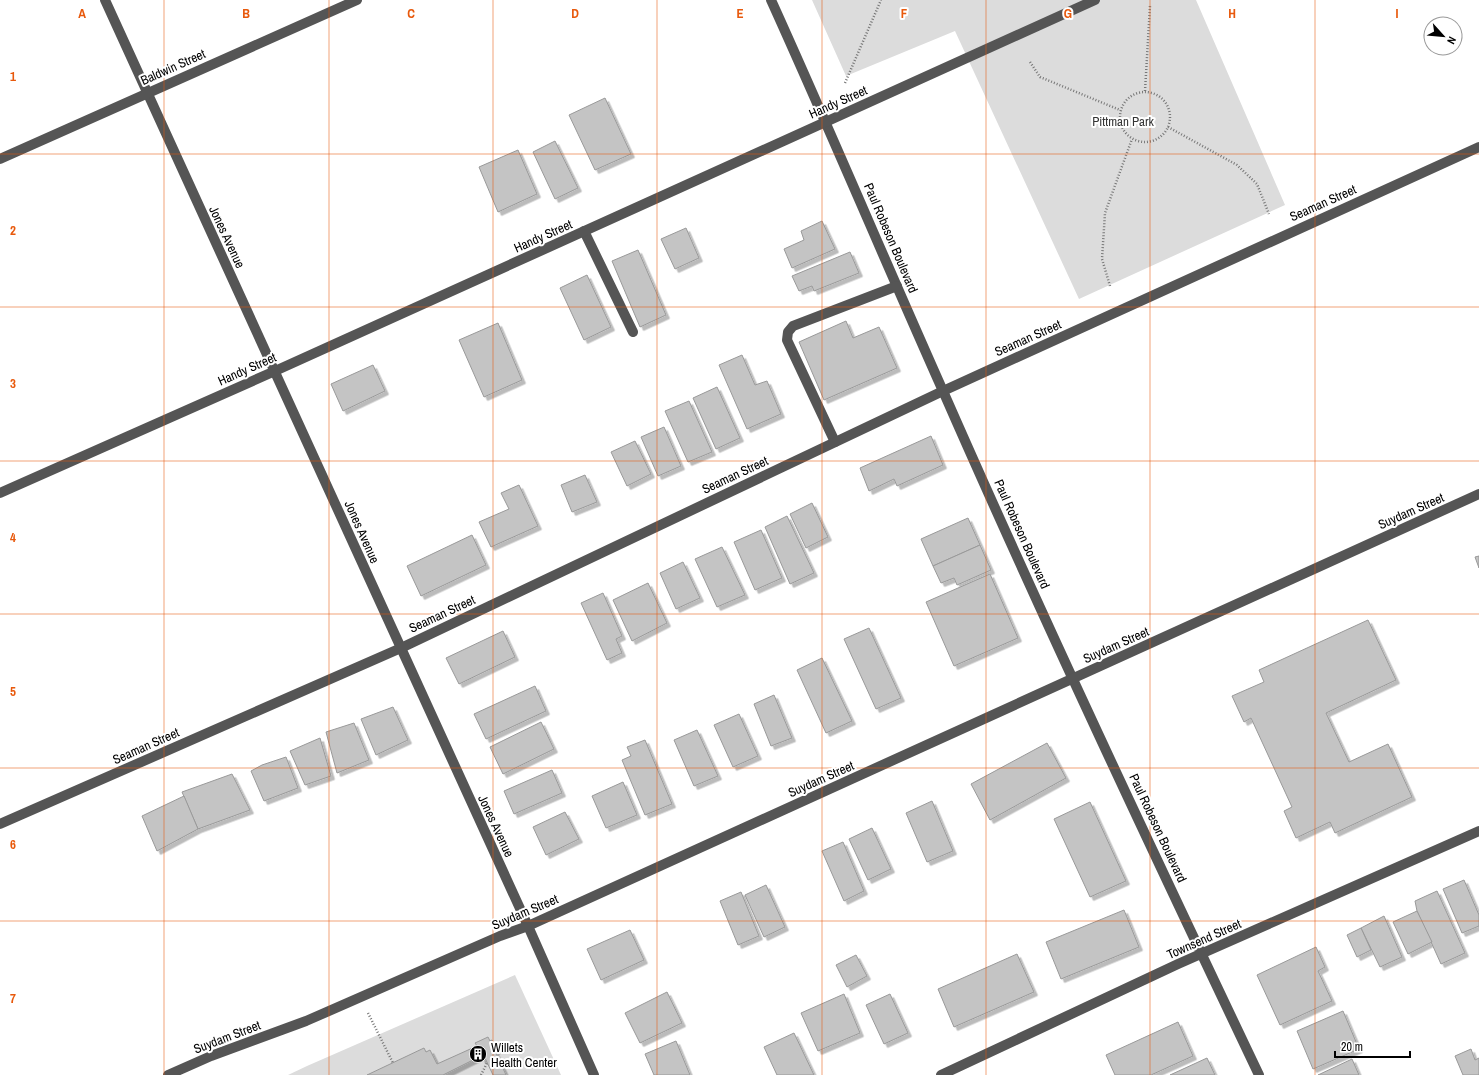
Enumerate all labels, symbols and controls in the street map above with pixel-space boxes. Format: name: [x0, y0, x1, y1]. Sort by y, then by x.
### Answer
text: A: [78, 5, 86, 22]
text: B: [242, 5, 250, 22]
text: C: [407, 5, 415, 22]
text: D: [571, 5, 579, 22]
text: E: [736, 5, 744, 22]
text: F: [901, 5, 908, 22]
text: G: [1064, 5, 1072, 22]
text: H: [1228, 5, 1236, 22]
text: I: [1396, 5, 1399, 22]
north arrow: [1423, 16, 1463, 56]
text: N: [1444, 34, 1460, 47]
street label: Baldwin Street: [138, 45, 208, 89]
text: 1: [10, 68, 16, 85]
street label: Handy Street: [806, 82, 870, 122]
park label: Pittman Park: [1092, 113, 1154, 130]
street label: Paul Robeson Boulevard: [860, 180, 922, 296]
street label: Seaman Street: [1287, 181, 1359, 225]
street label: Jones Avenue: [205, 203, 249, 271]
street label: Handy Street: [511, 216, 575, 256]
text: 2: [10, 222, 16, 239]
street label: Seaman Street: [992, 316, 1064, 360]
street label: Handy Street: [215, 349, 279, 389]
text: 3: [10, 375, 16, 392]
street label: Seaman Street: [699, 452, 771, 498]
street label: Paul Robeson Boulevard: [990, 477, 1054, 591]
street label: Suydam Street: [1375, 489, 1447, 533]
street label: Jones Avenue: [341, 498, 383, 566]
text: 4: [10, 529, 16, 546]
street label: Seaman Street: [406, 591, 478, 637]
street label: Suydam Street: [1080, 623, 1152, 667]
text: 5: [10, 683, 16, 700]
street label: Seaman Street: [110, 724, 182, 768]
street label: Suydam Street: [785, 757, 857, 801]
street label: Paul Robeson Boulevard: [1125, 771, 1191, 885]
street label: Jones Avenue: [474, 792, 518, 860]
text: 6: [10, 836, 16, 853]
street label: Suydam Street: [489, 890, 561, 934]
street label: Townsend Street: [1164, 915, 1244, 963]
text: 7: [10, 990, 16, 1007]
street label: Suydam Street: [191, 1016, 263, 1058]
scale bar: [1335, 1033, 1410, 1059]
place label: Willets Health Center: [491, 1039, 557, 1071]
text: 20 m: [1341, 1039, 1363, 1055]
building icon: Willets Health Center: [468, 1044, 488, 1064]

